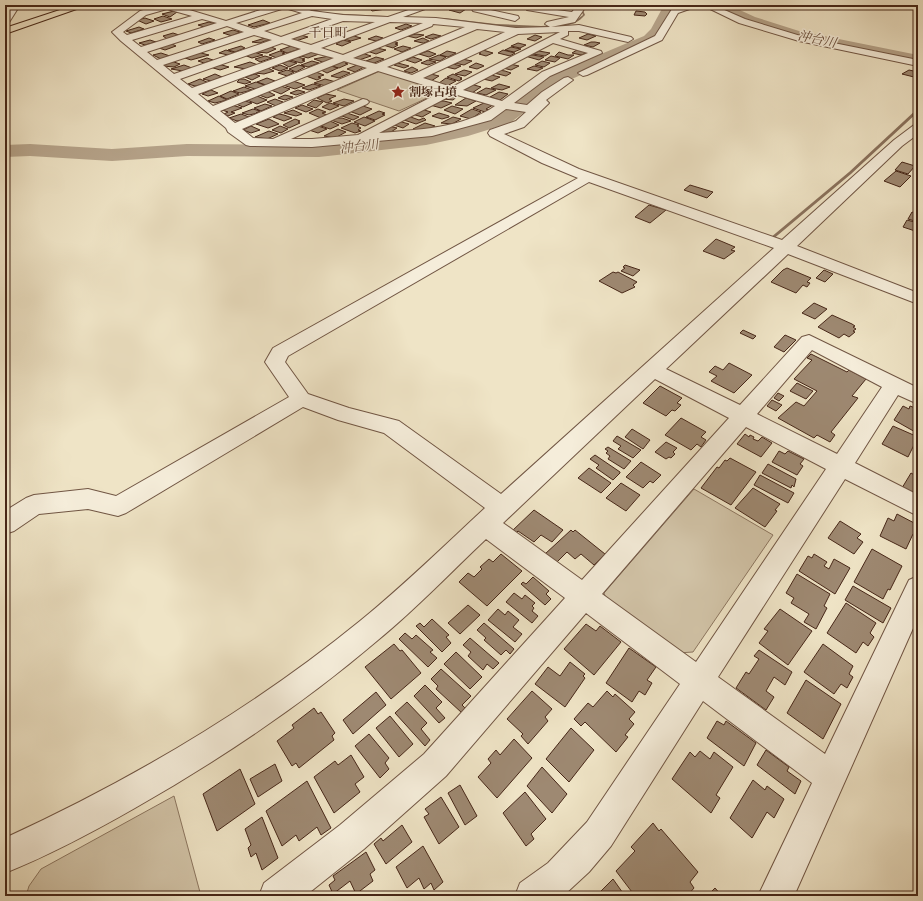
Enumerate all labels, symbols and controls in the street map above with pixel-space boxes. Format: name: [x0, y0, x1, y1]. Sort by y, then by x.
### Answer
district label: 千日町: [308, 25, 348, 40]
water label: 沖台川: [796, 28, 840, 51]
place icon: 割塚古墳: [390, 84, 406, 100]
place label: 割塚古墳: [409, 85, 457, 99]
water label: 沖台川: [339, 136, 381, 156]

